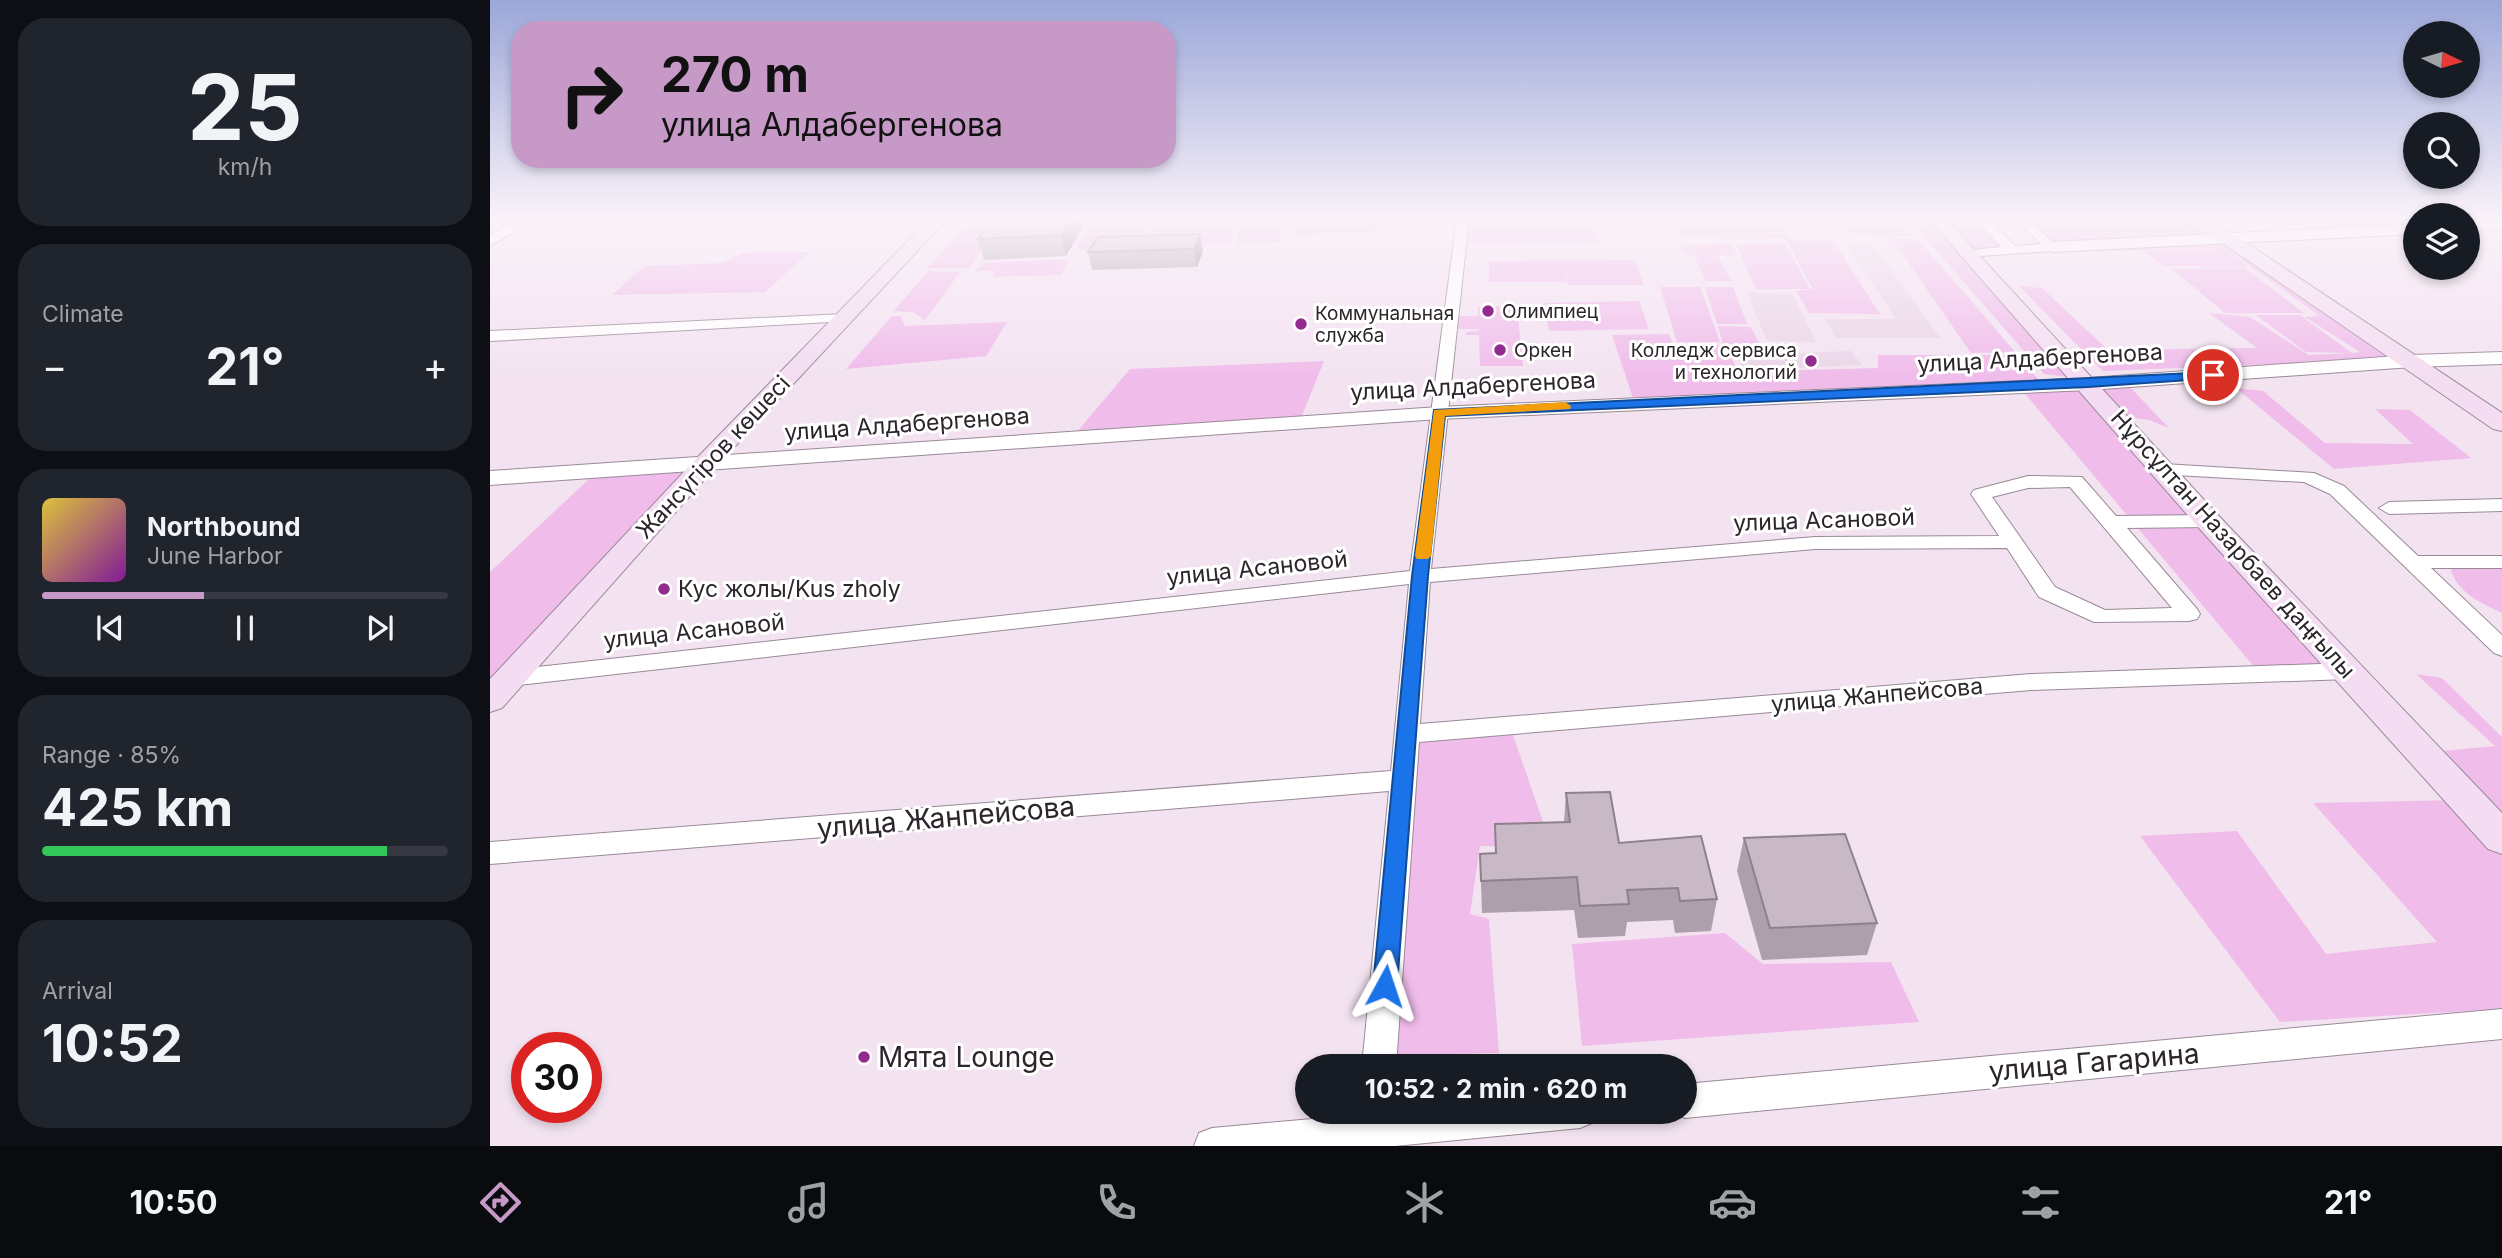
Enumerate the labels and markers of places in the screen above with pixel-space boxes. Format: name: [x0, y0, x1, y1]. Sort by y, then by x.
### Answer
place label: Олимпиец: [1502, 300, 1599, 323]
place label: Коммунальная служба: [1315, 302, 1454, 347]
marker: Олимпиец: [1480, 303, 1496, 319]
marker: Коммунальная служба: [1293, 316, 1309, 332]
place label: Оркен: [1514, 339, 1572, 362]
place label: Колледж сервиса и технологий: [1631, 339, 1797, 384]
marker: Оркен: [1492, 342, 1508, 358]
pin: [2183, 345, 2243, 405]
marker: Колледж сервиса и технологий: [1803, 353, 1819, 369]
place label: Кус жолы/Kus zholy: [678, 575, 901, 603]
marker: Кус жолы/Kus zholy: [656, 581, 672, 597]
place label: Мята Lounge: [878, 1040, 1055, 1074]
marker: Мята Lounge: [856, 1049, 872, 1065]

